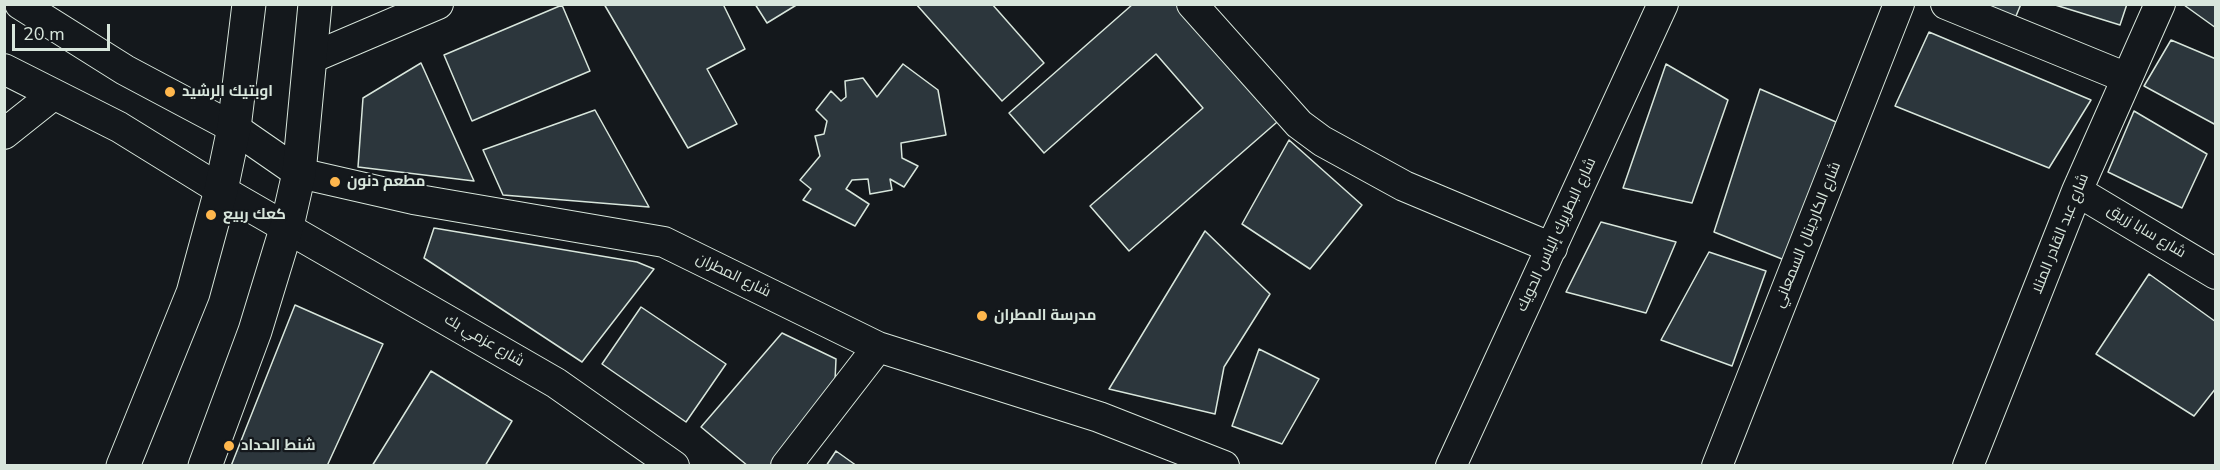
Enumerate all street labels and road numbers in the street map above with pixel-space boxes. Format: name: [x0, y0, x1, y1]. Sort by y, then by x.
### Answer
street label: شارع البطريرك إلياس الحويك: [1513, 155, 1601, 315]
street label: شارع الكاردينال السمعاني: [1771, 159, 1845, 311]
street label: شارع عبد القادر المنلا: [2029, 171, 2093, 297]
street label: شارع سابا زريق: [2103, 201, 2189, 263]
street label: شارع المطران: [693, 250, 773, 302]
street label: شارع عزمي بك: [441, 311, 527, 371]

